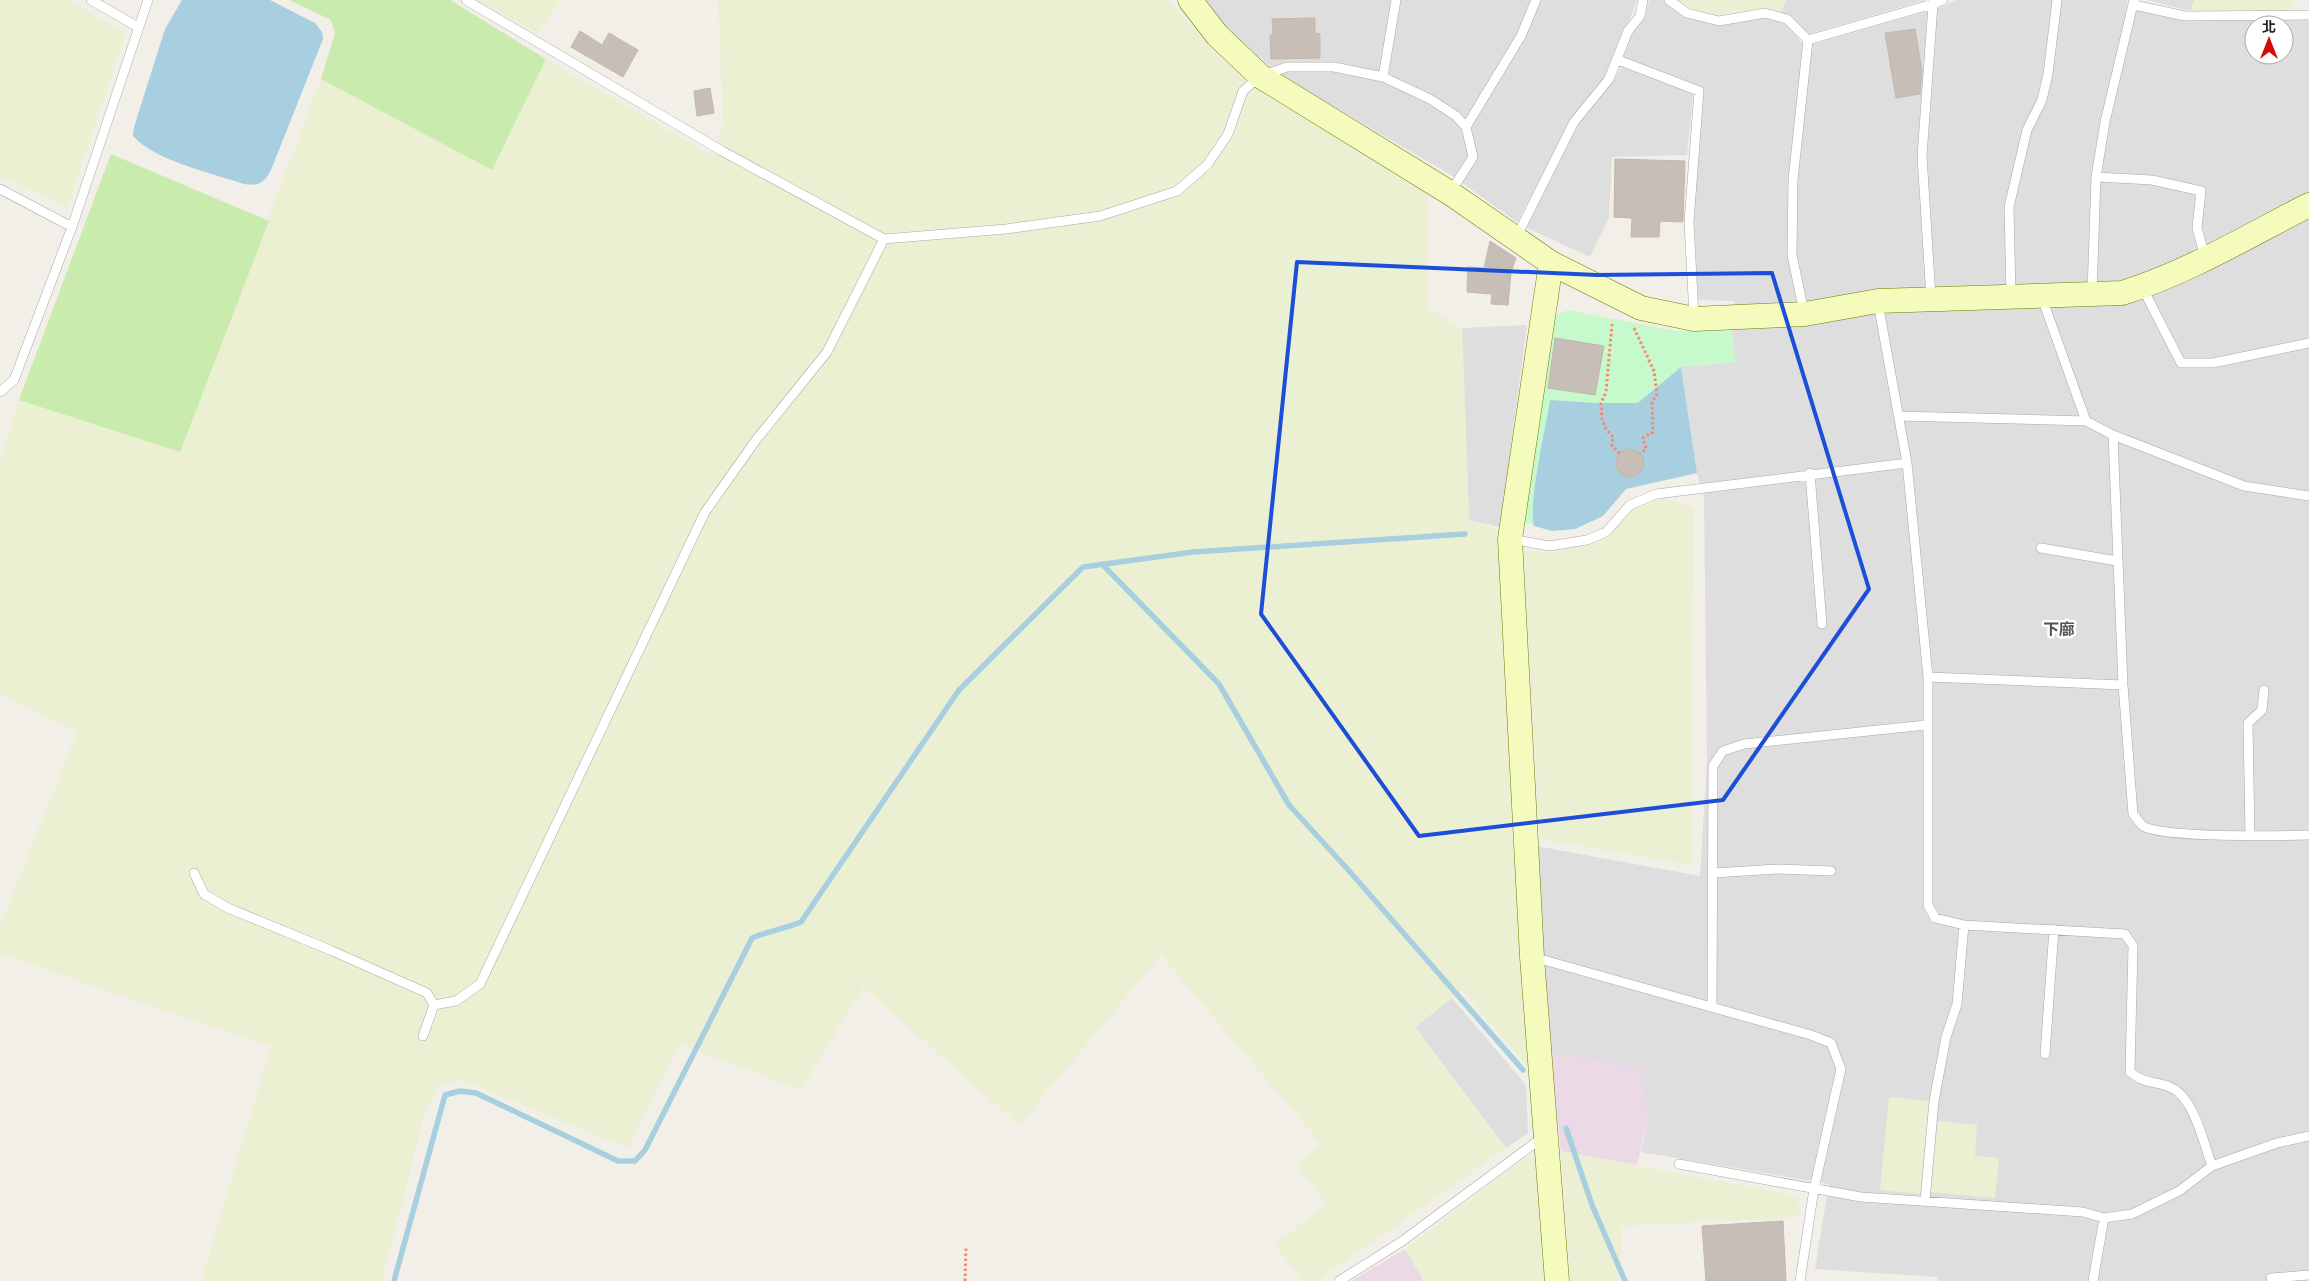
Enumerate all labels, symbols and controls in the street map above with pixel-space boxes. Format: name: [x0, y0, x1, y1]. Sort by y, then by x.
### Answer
north arrow: [2244, 15, 2294, 65]
text: 北: [2262, 16, 2276, 37]
district label: 下廍: [2043, 617, 2075, 641]

